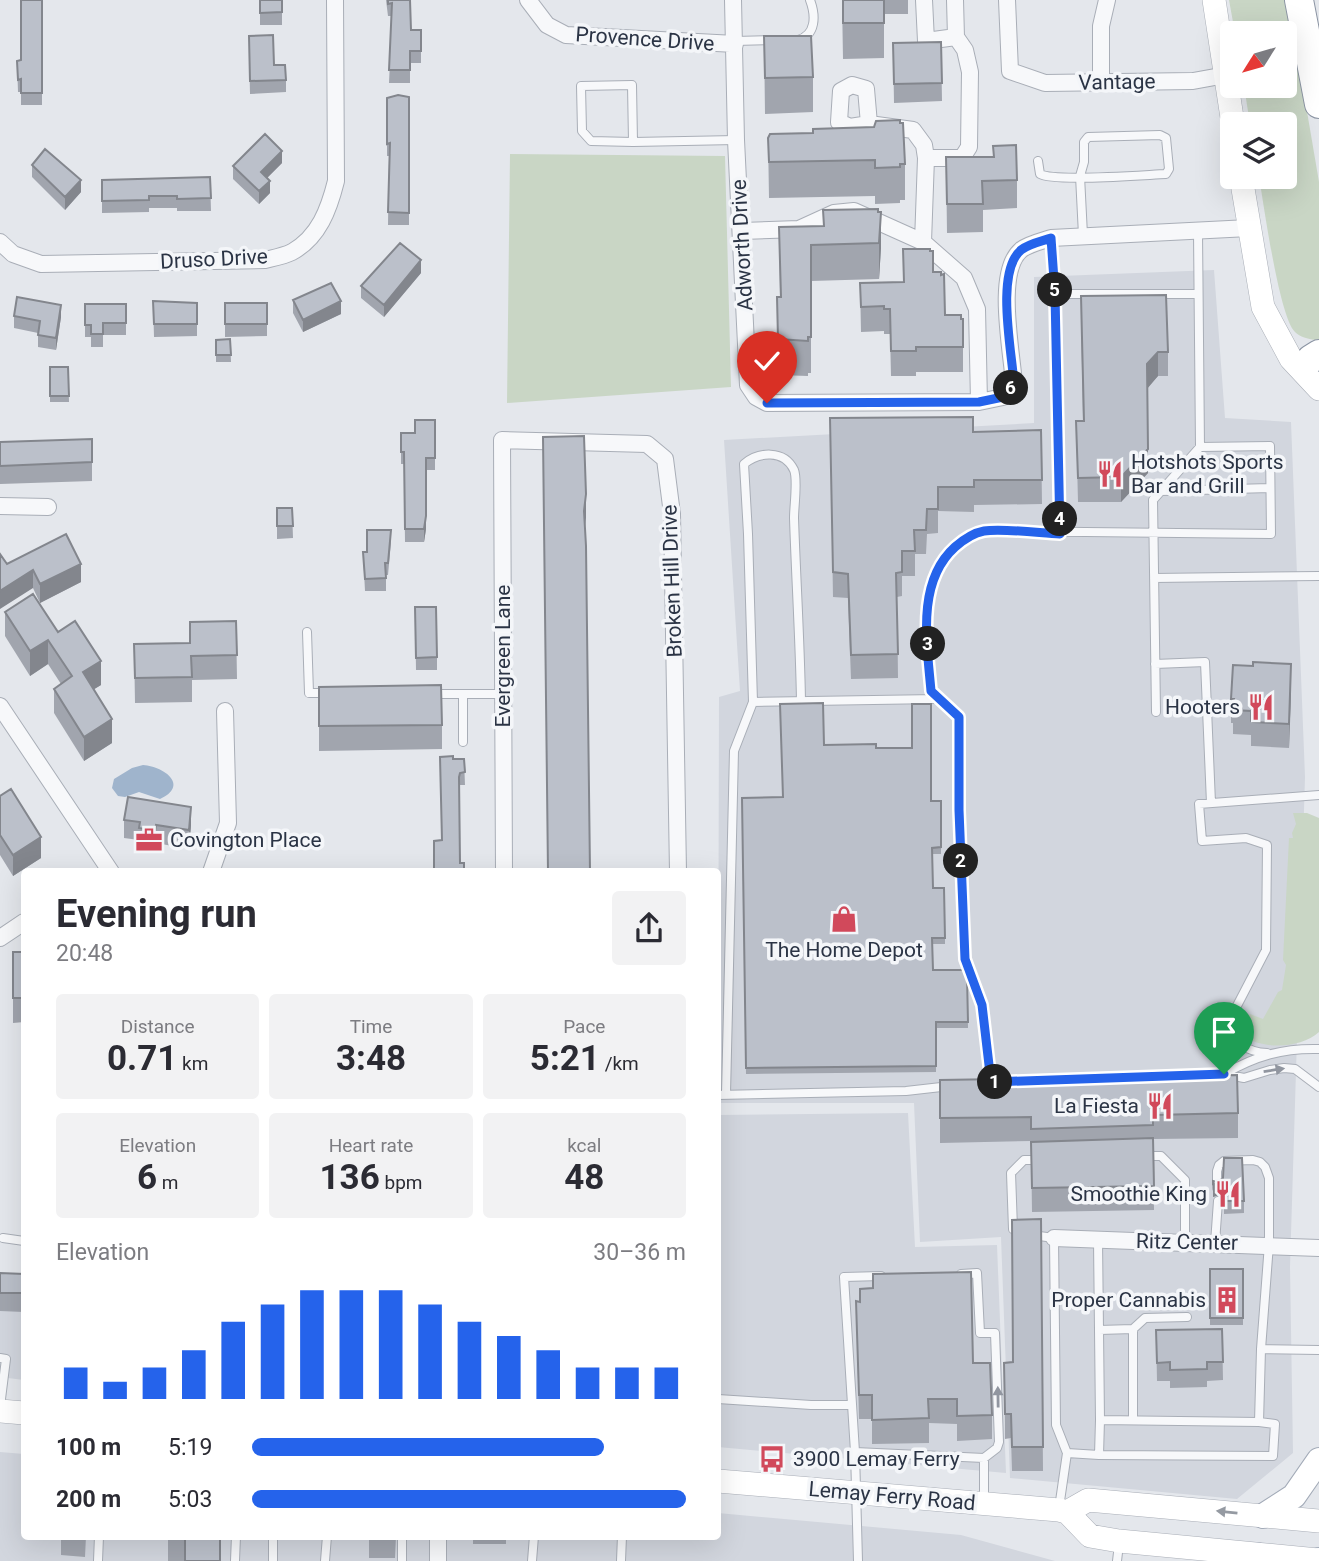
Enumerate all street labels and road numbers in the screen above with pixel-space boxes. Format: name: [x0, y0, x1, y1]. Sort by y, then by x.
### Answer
street label: Provence Drive: [575, 22, 715, 56]
street label: Vantage: [1078, 69, 1156, 95]
street label: Adworth Drive: [727, 179, 757, 311]
street label: Druso Drive: [160, 244, 268, 274]
street label: Broken Hill Drive: [657, 504, 687, 658]
street label: Evergreen Lane: [491, 584, 515, 728]
street label: Ritz Center: [1136, 1229, 1238, 1255]
street label: Lemay Ferry Road: [807, 1477, 977, 1515]

